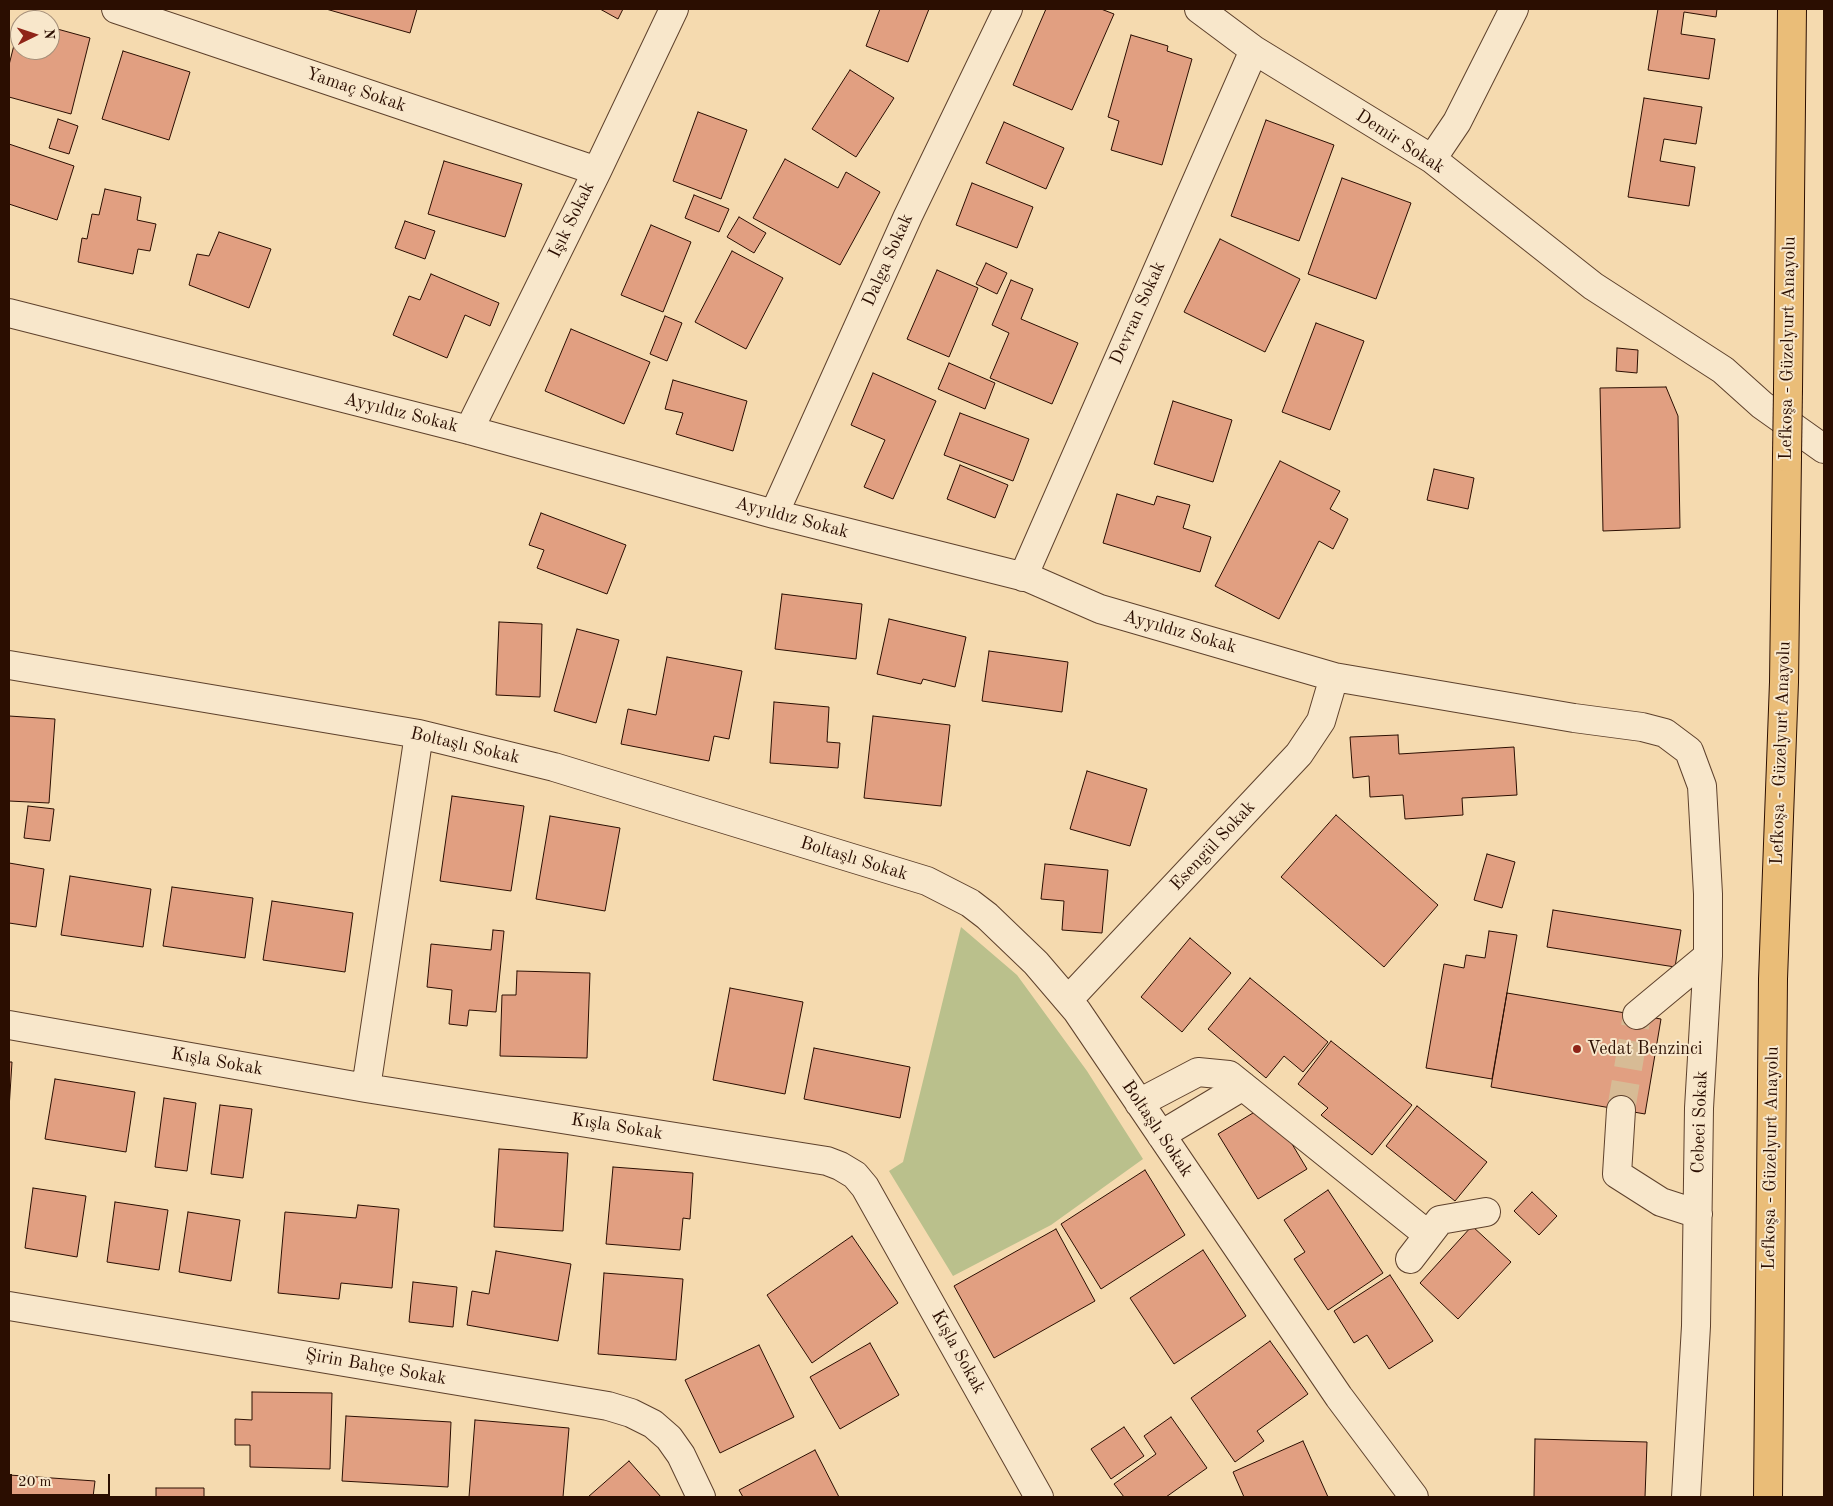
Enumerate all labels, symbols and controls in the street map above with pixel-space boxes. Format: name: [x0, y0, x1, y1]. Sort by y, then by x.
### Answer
north arrow: [10, 10, 60, 60]
text: N: [42, 28, 56, 40]
street label: Yamaç Sokak: [303, 63, 409, 117]
street label: Demir Sokak: [1352, 105, 1448, 179]
street label: Işık Sokak: [544, 178, 600, 262]
street label: Dalga Sokak: [858, 210, 918, 310]
street label: Lefkoşa - Güzelyurt Anayolu: [1775, 236, 1801, 460]
street label: Devran Sokak: [1106, 258, 1170, 368]
street label: Ayyıldız Sokak: [342, 388, 460, 438]
street label: Ayyıldız Sokak: [733, 492, 851, 544]
street label: Ayyıldız Sokak: [1121, 606, 1239, 658]
street label: Lefkoşa - Güzelyurt Anayolu: [1766, 641, 1796, 865]
street label: Boltaşlı Sokak: [408, 723, 522, 769]
street label: Esengül Sokak: [1166, 797, 1260, 895]
street label: Boltaşlı Sokak: [797, 832, 911, 886]
place label: Vedat Benzinci: [1587, 1038, 1703, 1060]
street label: Kışla Sokak: [169, 1043, 265, 1081]
marker: Vedat Benzinci: [1571, 1043, 1583, 1055]
street label: Lefkoşa - Güzelyurt Anayolu: [1758, 1046, 1784, 1270]
street label: Cebeci Sokak: [1687, 1070, 1713, 1174]
street label: Boltaşlı Sokak: [1117, 1077, 1197, 1181]
street label: Kışla Sokak: [569, 1109, 665, 1145]
street label: Kışla Sokak: [926, 1306, 990, 1398]
street label: Şirin Bahçe Sokak: [304, 1344, 448, 1390]
scale bar: [12, 1464, 112, 1496]
text: 20 m: [18, 1475, 52, 1490]

